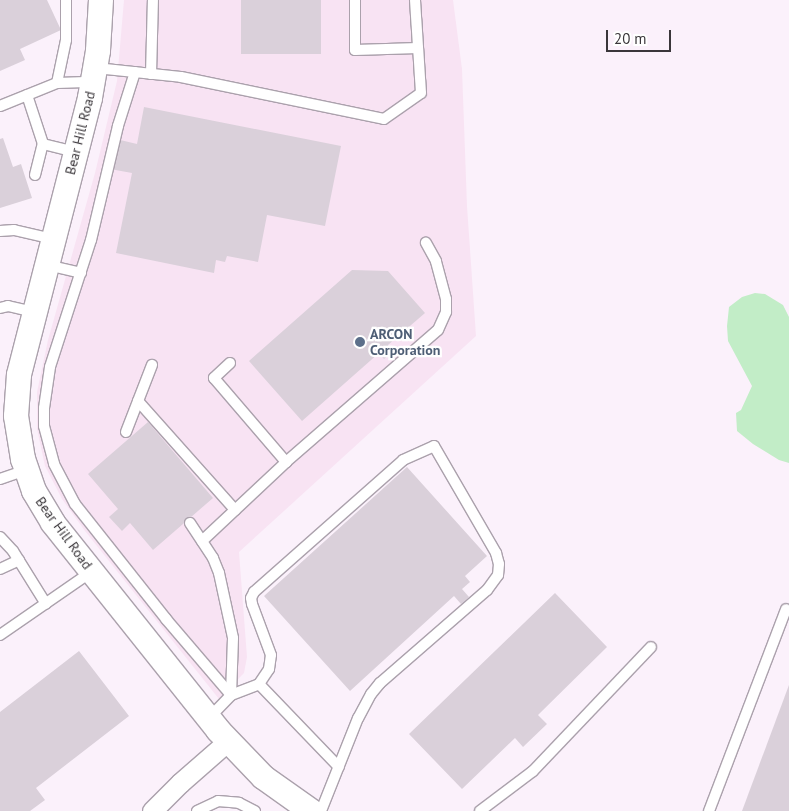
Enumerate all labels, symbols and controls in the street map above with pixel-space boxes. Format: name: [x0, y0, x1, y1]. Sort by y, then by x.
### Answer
scale bar: [609, 20, 674, 52]
text: 20 m: [614, 29, 647, 48]
street label: Bear Hill Road: [62, 90, 98, 176]
place label: ARCON Corporation: [370, 326, 440, 358]
marker: ARCON Corporation: [354, 336, 366, 348]
street label: Bear Hill Road: [32, 494, 96, 572]

